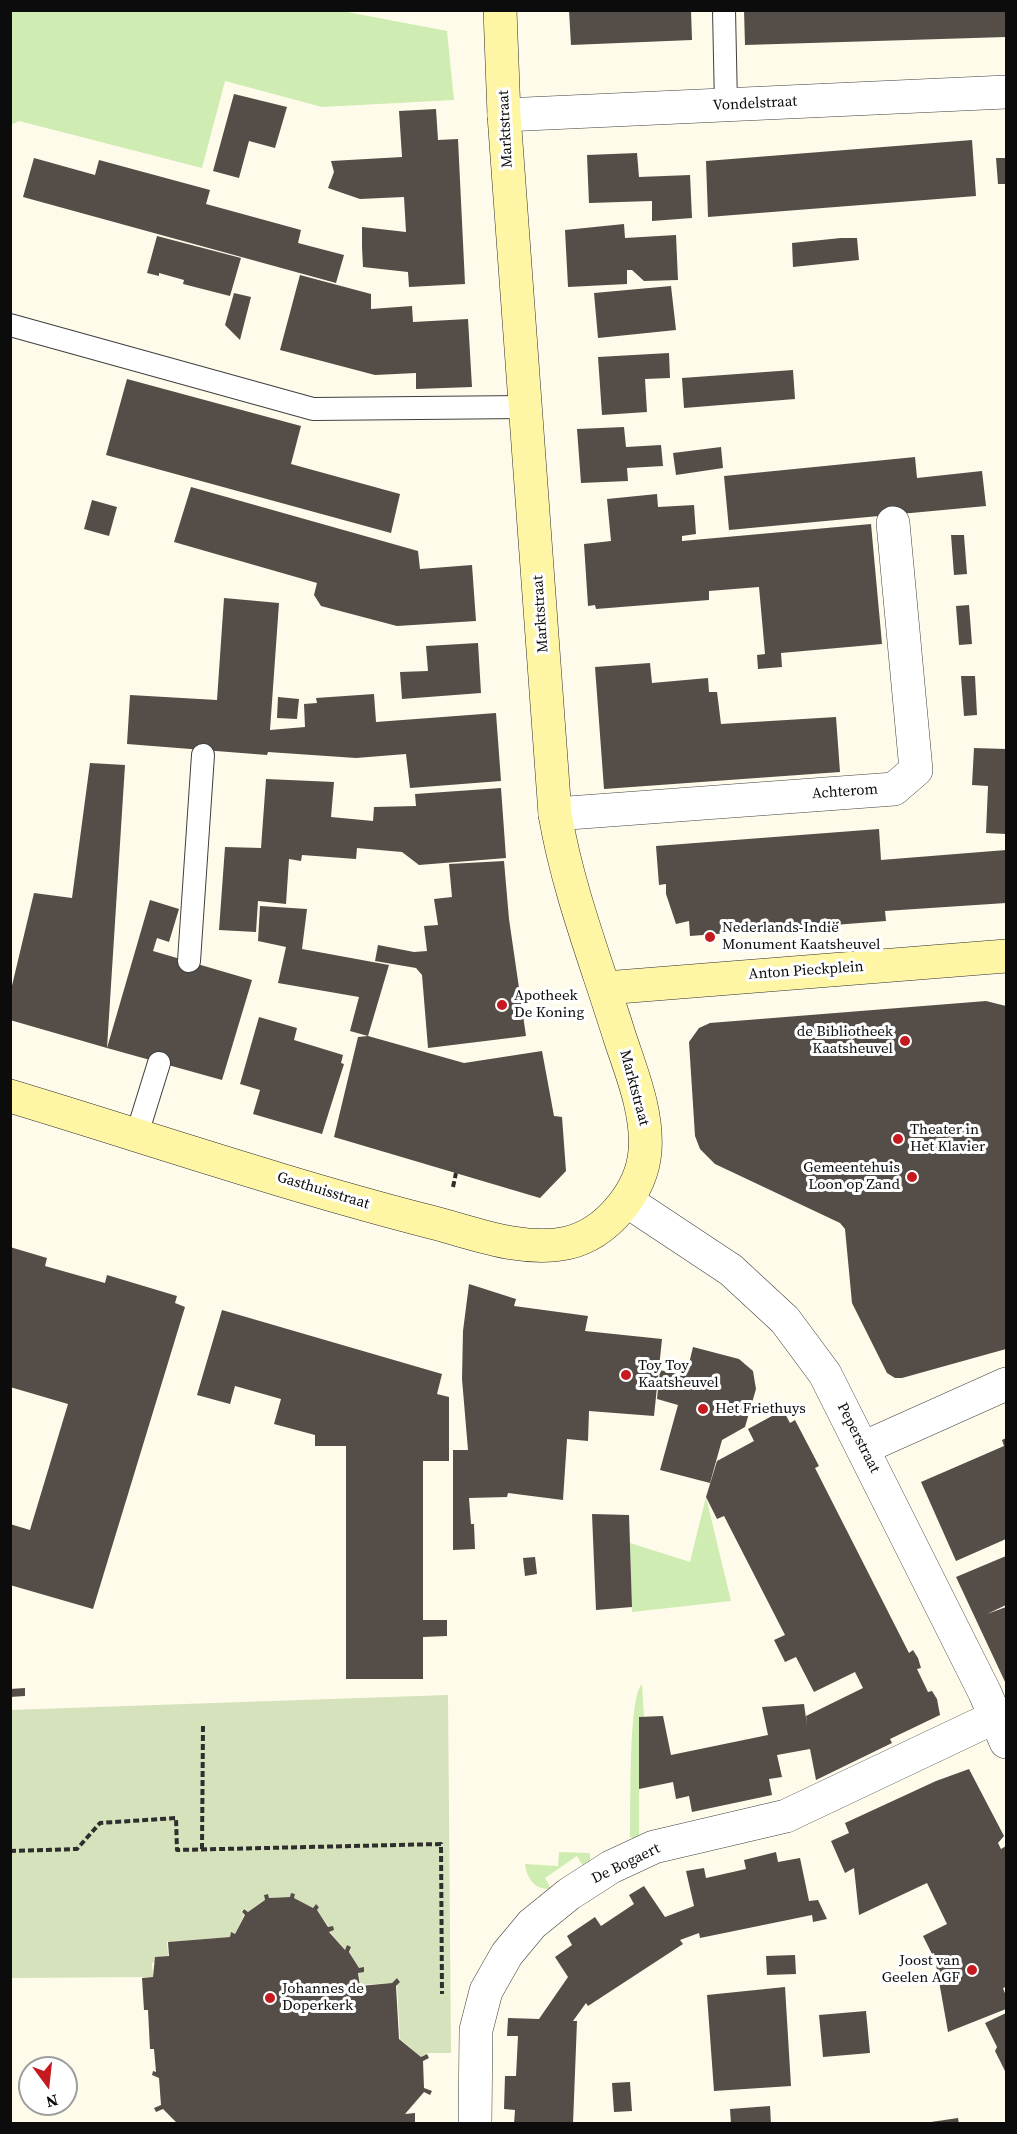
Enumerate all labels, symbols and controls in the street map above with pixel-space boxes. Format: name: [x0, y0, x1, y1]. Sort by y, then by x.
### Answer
street label: Marktstraat: [495, 90, 517, 168]
street label: Vondelstraat: [712, 93, 798, 115]
street label: Marktstraat: [529, 575, 553, 653]
street label: Achterom: [811, 781, 879, 803]
place label: Nederlands-Indië Monument Kaatsheuvel: [722, 919, 880, 954]
marker: Nederlands-Indië Monument Kaatsheuvel: [703, 930, 717, 944]
street label: Anton Pieckplein: [748, 958, 864, 984]
place label: Apotheek De Koning: [514, 987, 584, 1022]
marker: Apotheek De Koning: [495, 998, 509, 1012]
place label: de Bibliotheek Kaatsheuvel: [797, 1023, 893, 1058]
marker: de Bibliotheek Kaatsheuvel: [898, 1034, 912, 1048]
street label: Marktstraat: [615, 1048, 653, 1128]
place label: Theater in Het Klavier: [910, 1121, 985, 1156]
marker: Theater in Het Klavier: [891, 1132, 905, 1146]
place label: Gemeentehuis Loon op Zand: [803, 1159, 900, 1194]
street label: Gasthuisstraat: [275, 1168, 371, 1214]
marker: Gemeentehuis Loon op Zand: [905, 1170, 919, 1184]
place label: Toy Toy Kaatsheuvel: [638, 1357, 719, 1392]
marker: Toy Toy Kaatsheuvel: [619, 1368, 633, 1382]
place label: Het Friethuys: [715, 1400, 806, 1418]
street label: Peperstraat: [833, 1400, 883, 1476]
marker: Het Friethuys: [696, 1402, 710, 1416]
street label: De Bogaert: [589, 1840, 663, 1888]
place label: Joost van Geelen AGF: [882, 1952, 960, 1987]
marker: Joost van Geelen AGF: [965, 1963, 979, 1977]
place label: Johannes de Doperkerk: [282, 1980, 364, 2015]
marker: Johannes de Doperkerk: [263, 1991, 277, 2005]
north arrow: [18, 2056, 78, 2116]
text: N: [44, 2089, 61, 2114]

